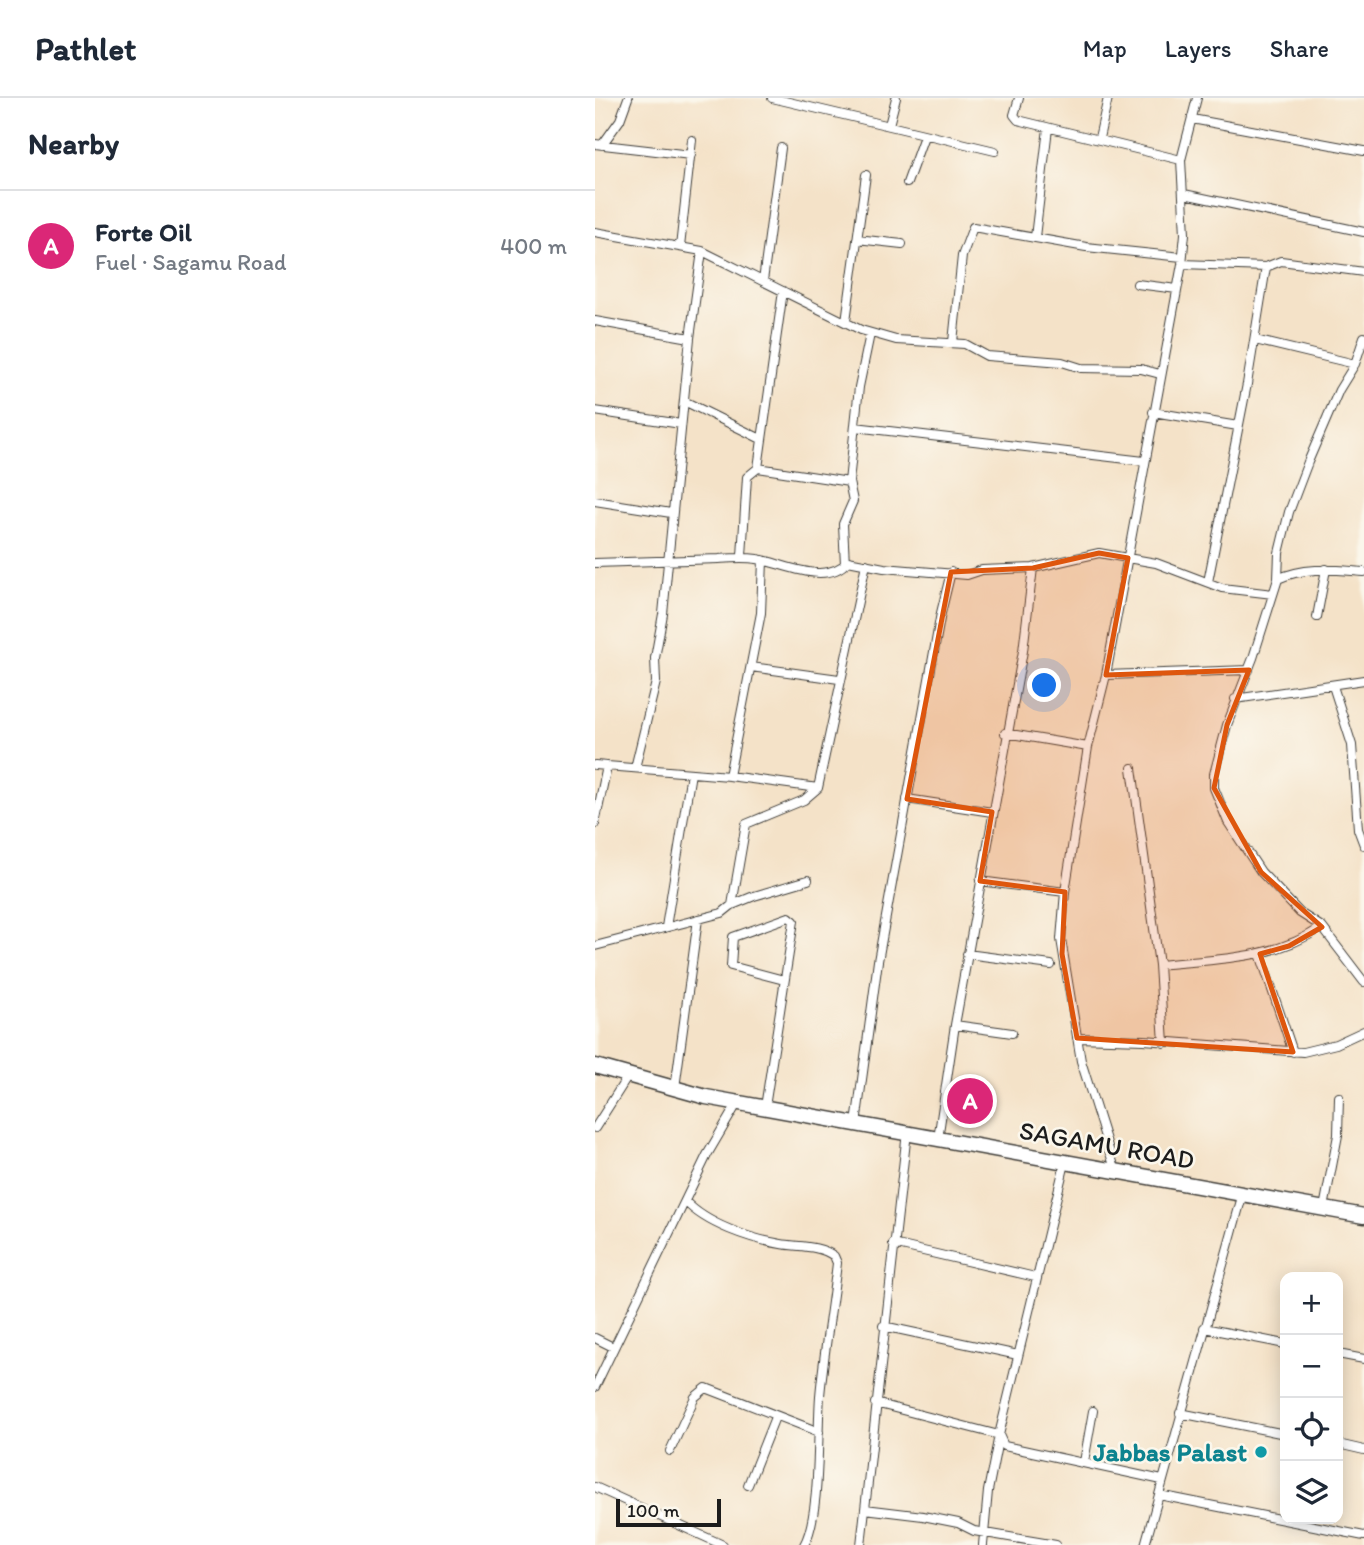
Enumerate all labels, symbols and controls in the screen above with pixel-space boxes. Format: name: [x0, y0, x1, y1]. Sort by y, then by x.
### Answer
text: Pathlet: [35, 29, 137, 68]
text: Map: [1083, 34, 1127, 63]
text: Layers: [1165, 34, 1232, 63]
text: Share: [1270, 34, 1329, 63]
text: Nearby: [28, 125, 119, 162]
text: Forte Oil: [95, 216, 192, 248]
text: A: [44, 232, 58, 260]
text: 400 m: [500, 232, 567, 260]
text: Fuel · Sagamu Road: [95, 248, 286, 276]
your location: [1027, 668, 1061, 702]
pin: A: [947, 1075, 993, 1127]
street label: SAGAMU ROAD: [1017, 1114, 1197, 1176]
map controls: [1280, 1272, 1343, 1524]
button: +: [1280, 1272, 1343, 1335]
button: −: [1280, 1335, 1343, 1398]
button: locate: [1280, 1398, 1343, 1461]
place label: Jabbas Palast: [1092, 1436, 1247, 1468]
marker: Jabbas Palast: [1253, 1444, 1269, 1460]
button: layers: [1280, 1461, 1343, 1524]
scale bar: [616, 1496, 721, 1528]
text: 100 m: [627, 1499, 679, 1522]

